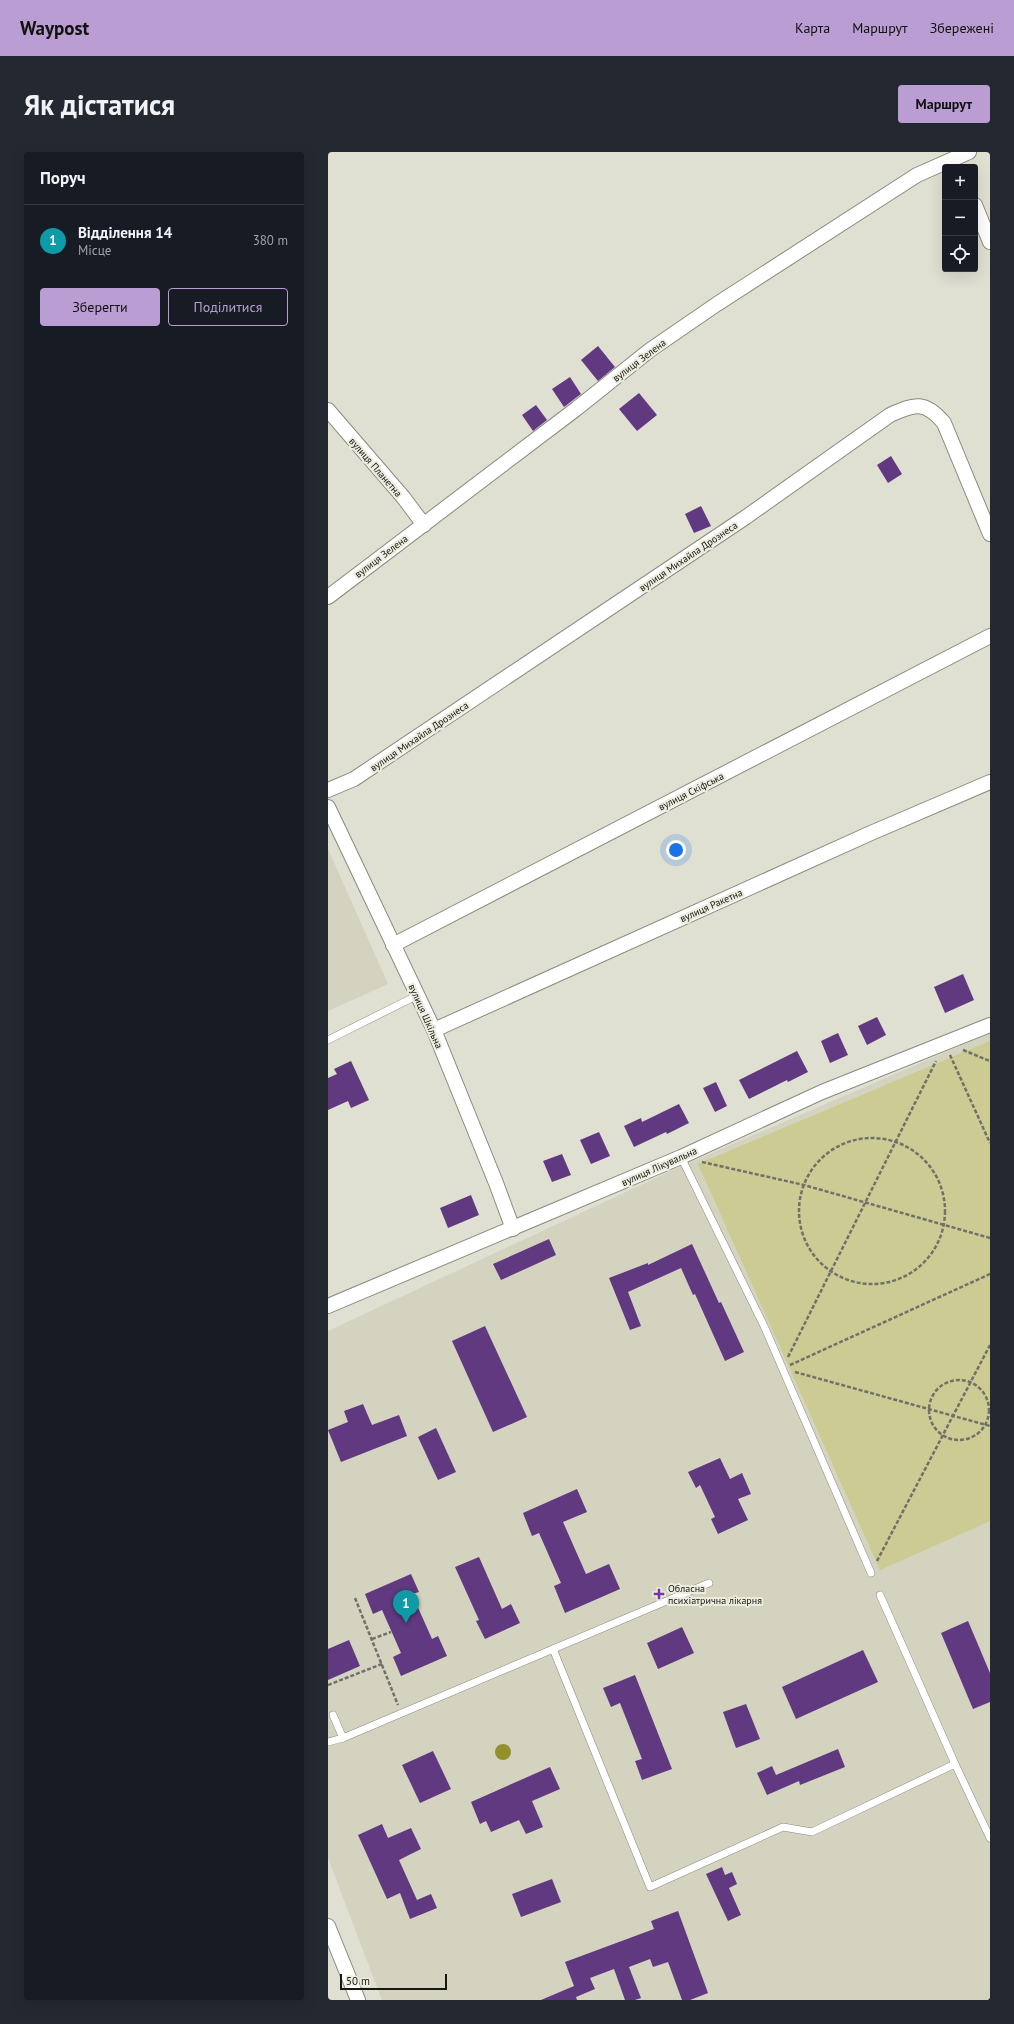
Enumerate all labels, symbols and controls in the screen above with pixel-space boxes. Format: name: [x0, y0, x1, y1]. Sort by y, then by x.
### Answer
text: Waypost: [20, 16, 89, 40]
text: Карта: [795, 19, 830, 37]
text: Маршрут: [852, 19, 908, 37]
text: Збережені: [930, 19, 994, 37]
button: Маршрут: [898, 85, 990, 123]
text: Як дістатися: [24, 86, 175, 123]
map controls: [942, 164, 978, 272]
button: +: [942, 164, 978, 200]
text: Поруч: [40, 167, 86, 189]
button: −: [942, 200, 978, 236]
text: Відділення 14: [78, 223, 172, 242]
text: 1: [49, 232, 57, 249]
text: 380 m: [253, 232, 288, 249]
button: locate: [942, 236, 978, 272]
text: Місце: [78, 242, 111, 259]
button: Зберегти: [40, 288, 160, 326]
button: Поділитися: [168, 288, 288, 326]
street label: вулиця Зелена: [610, 336, 669, 385]
street label: вулиця Планетна: [346, 435, 405, 500]
street label: вулиця Михайла Дрознеса: [637, 519, 740, 594]
street label: вулиця Зелена: [352, 532, 411, 581]
street label: вулиця Михайла Дрознеса: [368, 699, 471, 774]
street label: вулиця Скіфська: [656, 769, 726, 814]
your location: [666, 840, 686, 860]
street label: вулиця Ракетна: [678, 886, 745, 925]
street label: вулиця Шкільна: [406, 982, 446, 1050]
street label: вулиця Лікувальна: [619, 1144, 699, 1189]
place label: Обласна психіатрична лікарня: [668, 1582, 762, 1607]
marker: Обласна психіатрична лікарня: [653, 1588, 665, 1600]
pin: 1: [393, 1590, 419, 1623]
scale bar: [340, 1972, 447, 1991]
text: 50 m: [346, 1974, 370, 1988]

